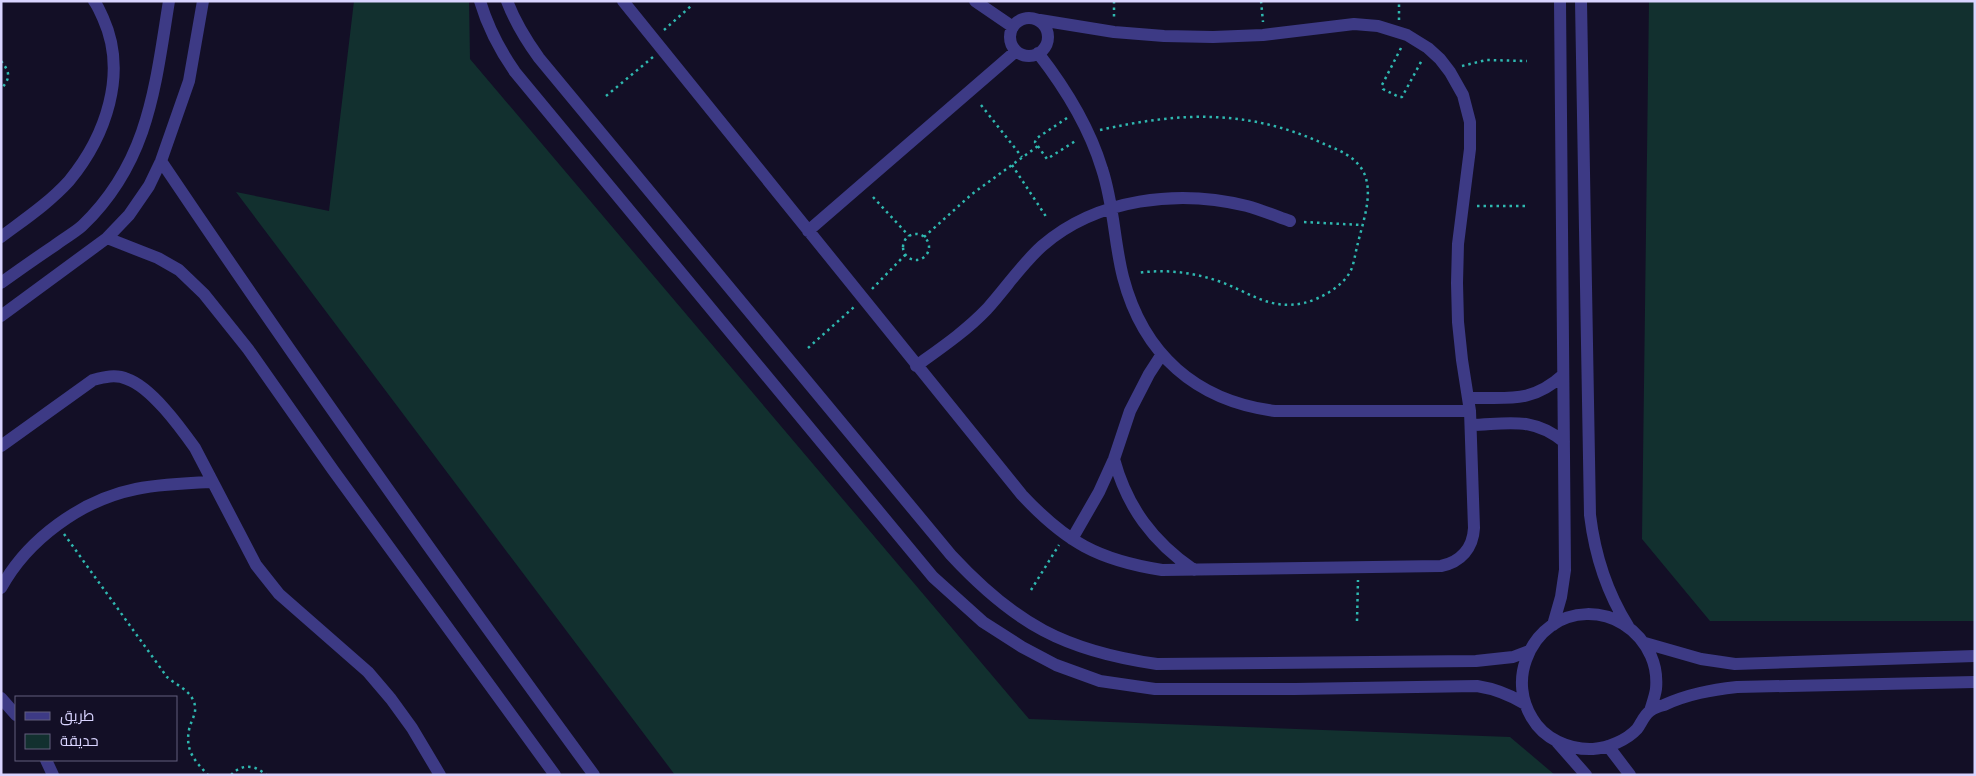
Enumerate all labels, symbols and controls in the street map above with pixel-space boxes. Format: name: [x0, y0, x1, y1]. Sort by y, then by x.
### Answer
legend: [15, 696, 178, 761]
text: طريق: [60, 706, 94, 726]
text: حديقة: [60, 731, 99, 750]

